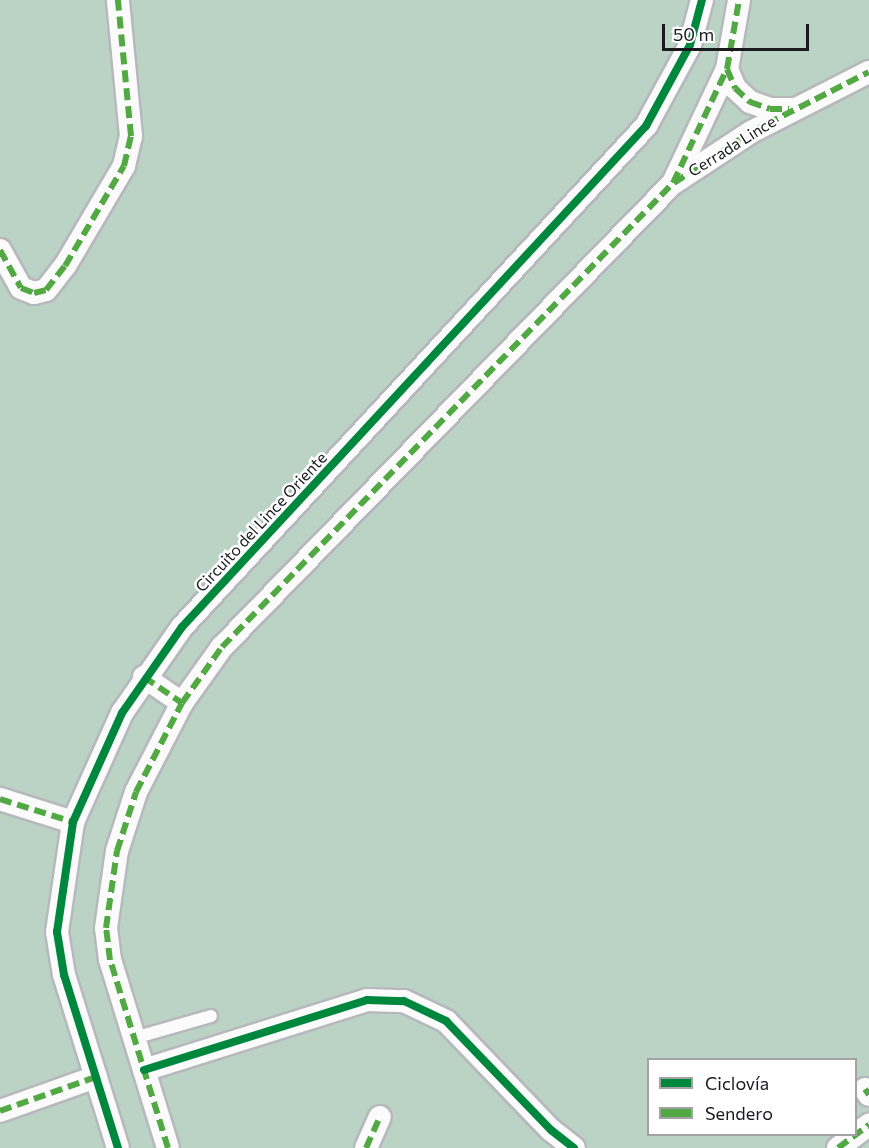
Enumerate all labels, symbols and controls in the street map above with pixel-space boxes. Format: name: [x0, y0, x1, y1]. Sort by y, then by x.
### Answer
scale bar: [665, 12, 812, 50]
text: 50 m: [673, 23, 714, 45]
street label: Cerrada Lince: [685, 111, 779, 181]
street label: Circuito del Lince Oriente: [191, 448, 331, 596]
legend: [647, 1058, 857, 1136]
text: Ciclovía: [705, 1072, 769, 1094]
text: Sendero: [705, 1102, 773, 1124]

